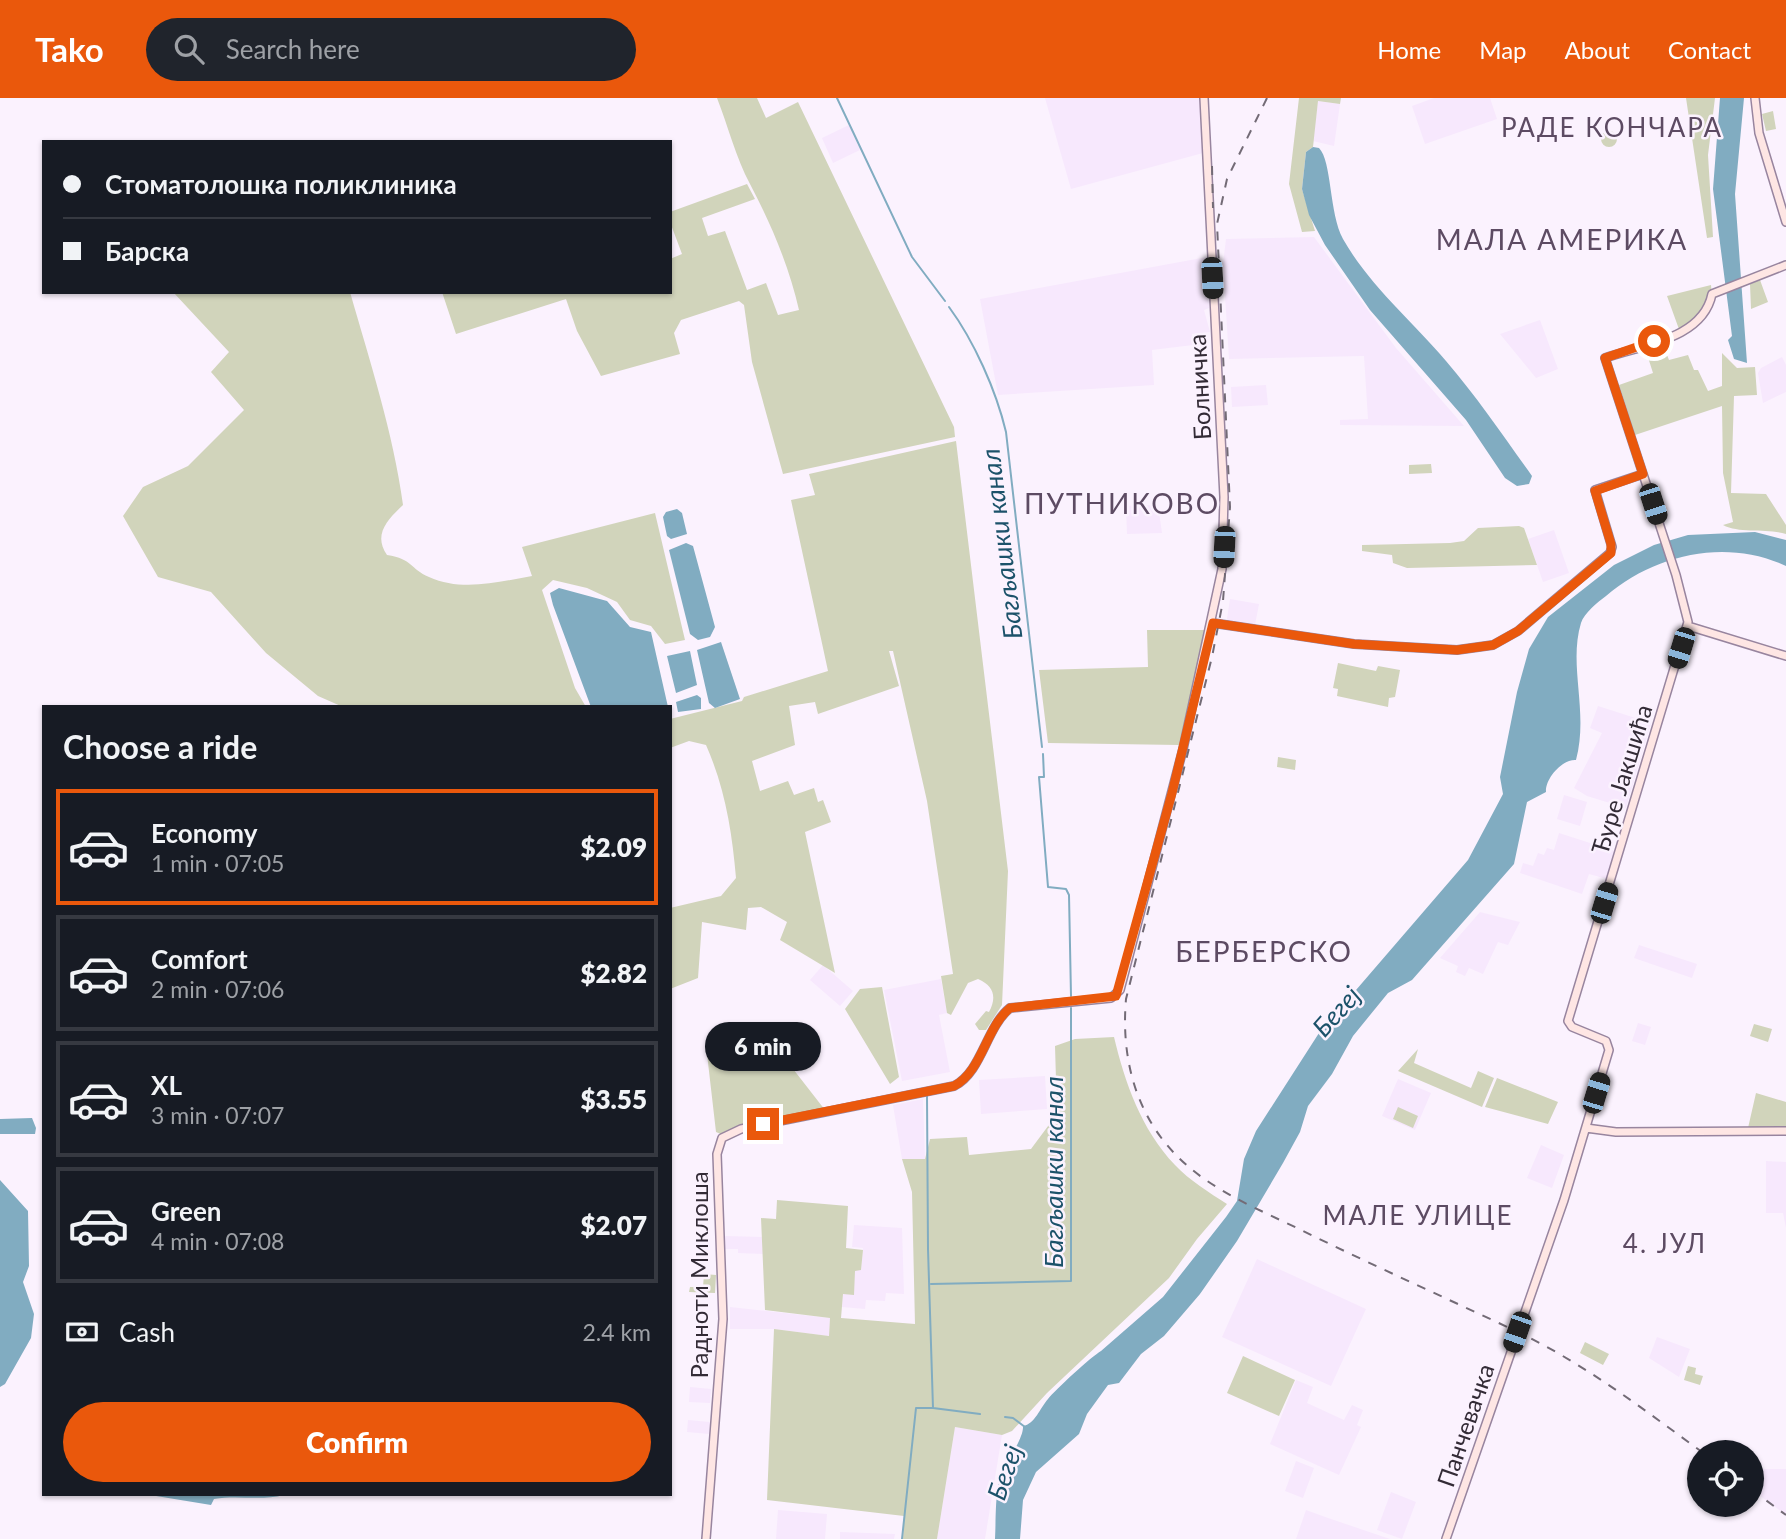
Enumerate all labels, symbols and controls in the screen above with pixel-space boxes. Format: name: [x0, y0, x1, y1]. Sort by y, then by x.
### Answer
search box: [146, 18, 636, 81]
text: Tako: [35, 29, 104, 69]
icon: search: [170, 30, 208, 68]
text: Search here: [226, 33, 360, 65]
text: Home: [1377, 35, 1441, 64]
text: Map: [1479, 35, 1527, 64]
text: About: [1565, 35, 1630, 64]
text: Contact: [1668, 35, 1751, 64]
district label: РАДЕ КОНЧАРА: [1501, 111, 1723, 143]
text: Стоматолошка поликлиника: [105, 168, 457, 200]
district label: МАЛА АМЕРИКА: [1436, 222, 1688, 256]
text: Барска: [105, 235, 189, 267]
car: [1201, 256, 1224, 300]
route start: [1638, 325, 1670, 357]
street label: Болничка: [1182, 333, 1216, 441]
water label: Багљашки канал: [973, 447, 1029, 641]
car: [1637, 481, 1670, 527]
district label: ПУТНИКОВО: [1024, 486, 1220, 520]
car: [1213, 525, 1236, 569]
car: [1665, 625, 1698, 671]
street label: Ђуре Јакшића: [1585, 701, 1657, 857]
text: Choose a ride: [63, 727, 257, 766]
icon: car: [67, 816, 130, 879]
text: Economy: [151, 817, 257, 849]
text: $2.09: [580, 831, 647, 863]
text: 1 min · 07:05: [151, 849, 284, 877]
car: [1588, 880, 1621, 926]
district label: БЕРБЕРСКО: [1175, 934, 1353, 968]
icon: car: [67, 942, 130, 1005]
text: Comfort: [151, 943, 248, 975]
text: $2.82: [580, 957, 647, 989]
text: 2 min · 07:06: [151, 975, 284, 1003]
water label: Бегеј: [1305, 979, 1367, 1043]
callout: 6 min: [705, 1023, 821, 1072]
text: 6 min: [734, 1032, 792, 1060]
icon: car: [67, 1068, 130, 1131]
text: XL: [151, 1069, 182, 1101]
car: [1580, 1070, 1613, 1116]
water label: Багљашки канал: [1037, 1076, 1069, 1268]
text: $3.55: [580, 1083, 647, 1115]
text: 3 min · 07:07: [151, 1101, 284, 1129]
route end: [747, 1108, 779, 1140]
street label: Радноти Миклоша: [684, 1171, 713, 1379]
icon: car: [67, 1194, 130, 1257]
text: Green: [151, 1195, 221, 1227]
district label: МАЛЕ УЛИЦЕ: [1322, 1199, 1514, 1231]
text: $2.07: [580, 1209, 647, 1241]
text: 4 min · 07:08: [151, 1227, 284, 1255]
district label: 4. ЈУЛ: [1623, 1227, 1707, 1259]
car: [1501, 1309, 1534, 1355]
icon: cash: [63, 1313, 101, 1351]
text: Cash: [119, 1316, 175, 1348]
text: 2.4 km: [582, 1318, 651, 1346]
street label: Панчевачка: [1430, 1360, 1500, 1490]
button: Confirm: [63, 1402, 651, 1482]
water label: Бегеј: [980, 1440, 1028, 1504]
map controls: [1687, 1440, 1764, 1517]
button: locate: [1687, 1440, 1764, 1517]

